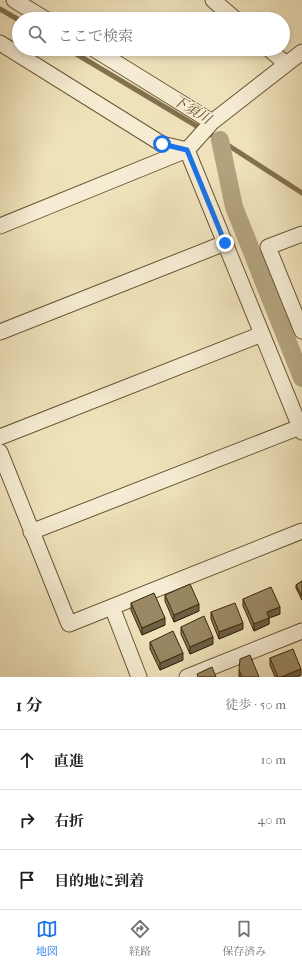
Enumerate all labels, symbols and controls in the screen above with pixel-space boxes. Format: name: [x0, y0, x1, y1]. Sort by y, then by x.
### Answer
search box: [12, 12, 290, 56]
icon: search: [26, 23, 48, 45]
text: ここで検索: [58, 27, 133, 45]
water label: 下須川: [169, 91, 216, 129]
route start: [153, 135, 171, 153]
route end: [216, 234, 234, 252]
text: 1 分: [16, 695, 43, 715]
text: 徒歩 · 50 m: [225, 697, 286, 712]
icon: ahead: [16, 749, 38, 771]
text: 直進: [54, 752, 84, 770]
text: 10 m: [261, 752, 286, 767]
icon: right: [16, 809, 38, 831]
text: 右折: [54, 812, 84, 830]
text: 40 m: [258, 812, 286, 827]
icon: arrive: [16, 869, 38, 891]
text: 目的地に到着: [54, 872, 144, 890]
tab: 地図: [36, 918, 58, 958]
tab: 経路: [129, 918, 151, 958]
tab: 保存済み: [222, 918, 266, 958]

